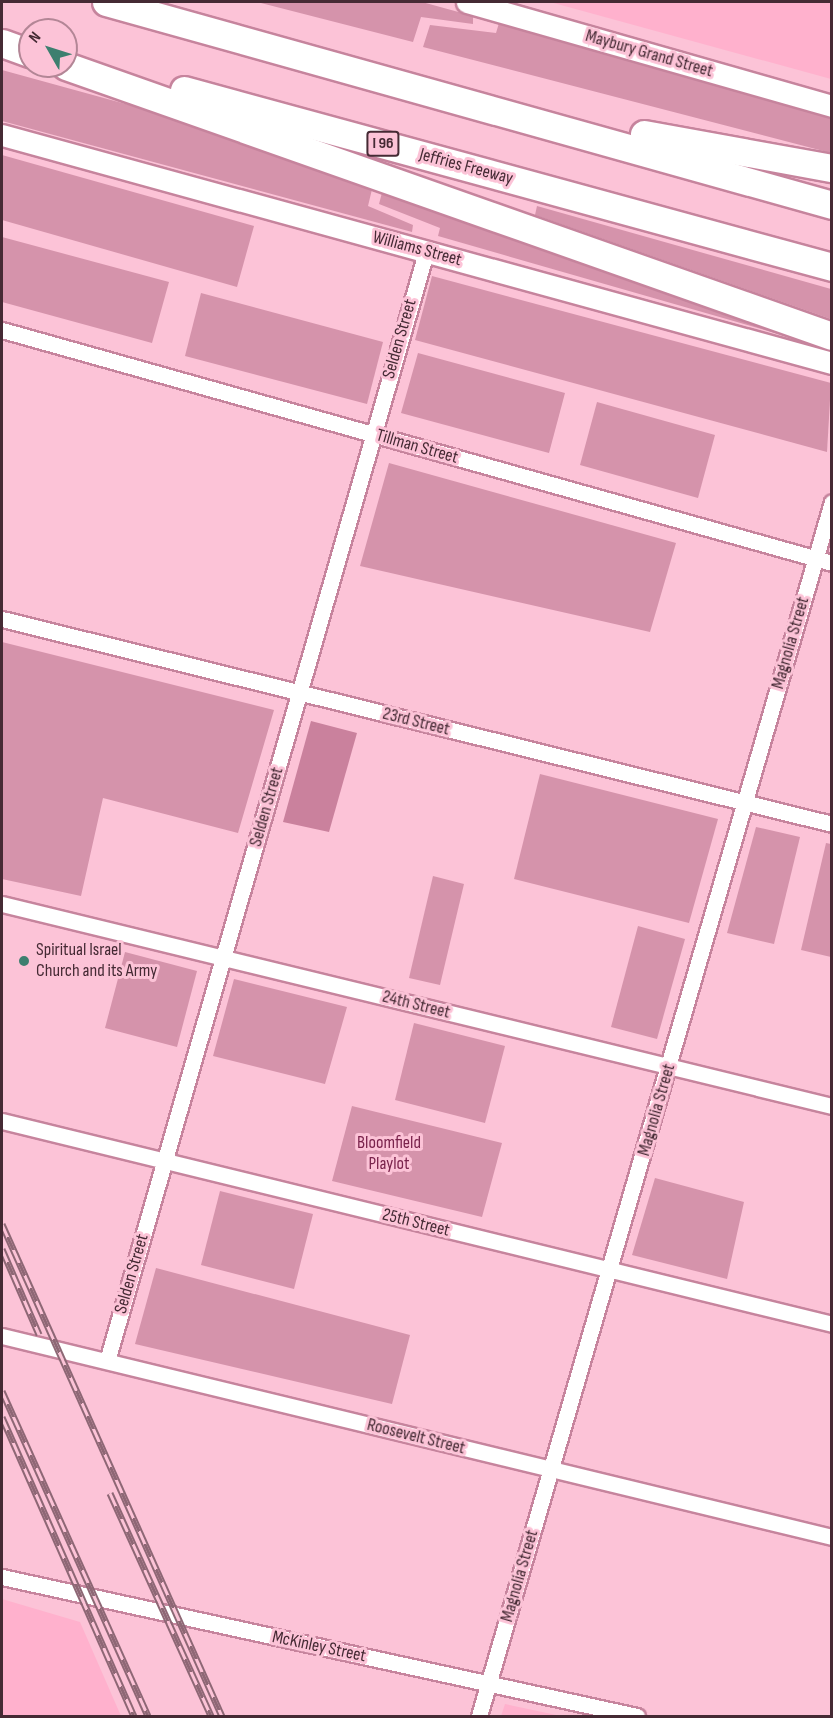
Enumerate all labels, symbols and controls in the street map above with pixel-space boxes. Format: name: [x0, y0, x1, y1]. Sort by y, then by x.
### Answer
north arrow: [18, 18, 78, 78]
street label: Maybury Grand Street: [583, 26, 715, 82]
text: N: [25, 28, 45, 47]
road number: I 96: [365, 131, 401, 157]
street label: Jeffries Freeway: [417, 144, 515, 190]
street label: Williams Street: [370, 227, 464, 271]
street label: Selden Street: [378, 297, 422, 381]
street label: Tillman Street: [373, 425, 461, 469]
street label: Magnolia Street: [768, 594, 814, 692]
street label: 23rd Street: [380, 703, 452, 741]
street label: Selden Street: [245, 765, 289, 849]
place label: Spiritual Israel Church and its Army: [36, 940, 157, 982]
marker: Spiritual Israel Church and its Army: [17, 954, 31, 968]
street label: 24th Street: [380, 986, 452, 1024]
street label: Magnolia Street: [634, 1061, 680, 1159]
park label: Bloomfield Playlot: [357, 1133, 421, 1176]
street label: 25th Street: [380, 1204, 452, 1242]
street label: Selden Street: [110, 1232, 154, 1316]
street label: Roosevelt Street: [365, 1414, 467, 1460]
street label: Magnolia Street: [497, 1527, 543, 1625]
street label: McKinley Street: [270, 1627, 368, 1667]

